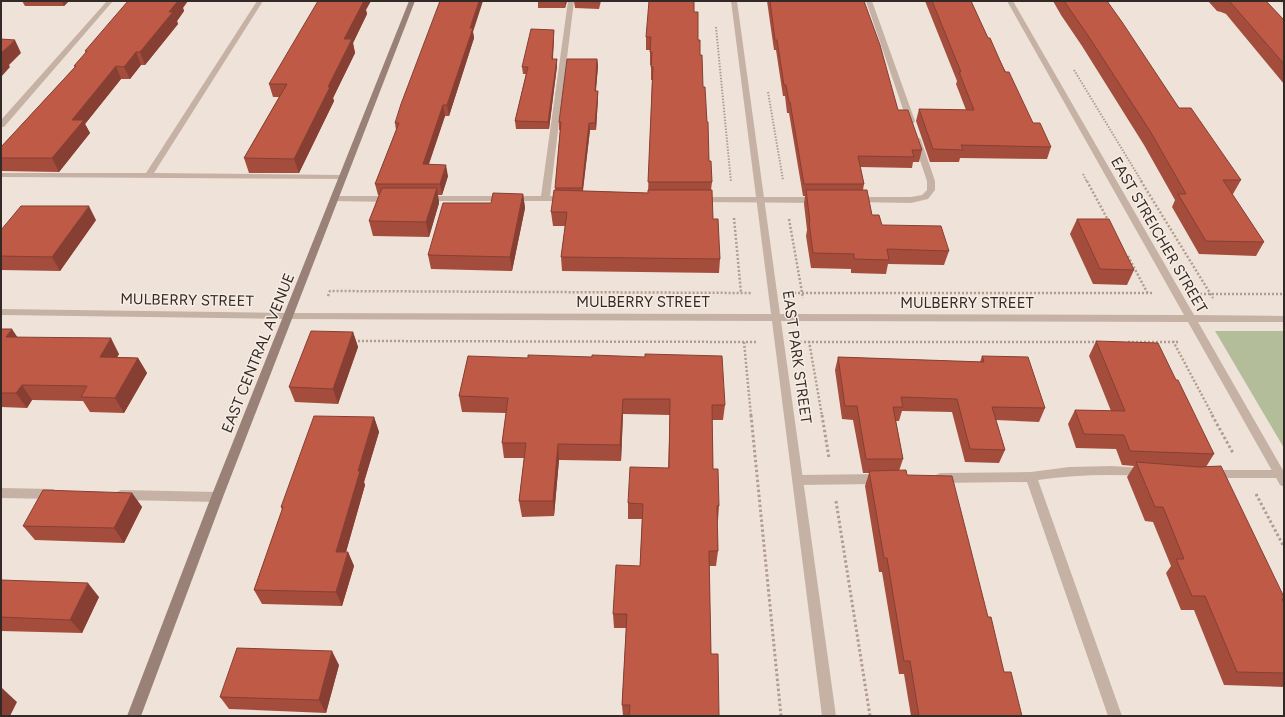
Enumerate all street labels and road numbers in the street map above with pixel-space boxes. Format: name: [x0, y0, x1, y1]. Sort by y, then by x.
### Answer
street label: EAST STREICHER STREET: [1107, 154, 1211, 317]
street label: EAST CENTRAL AVENUE: [218, 270, 298, 436]
street label: EAST PARK STREET: [779, 289, 815, 425]
street label: MULBERRY STREET: [120, 290, 255, 310]
street label: MULBERRY STREET: [576, 293, 711, 311]
street label: MULBERRY STREET: [900, 294, 1035, 312]

